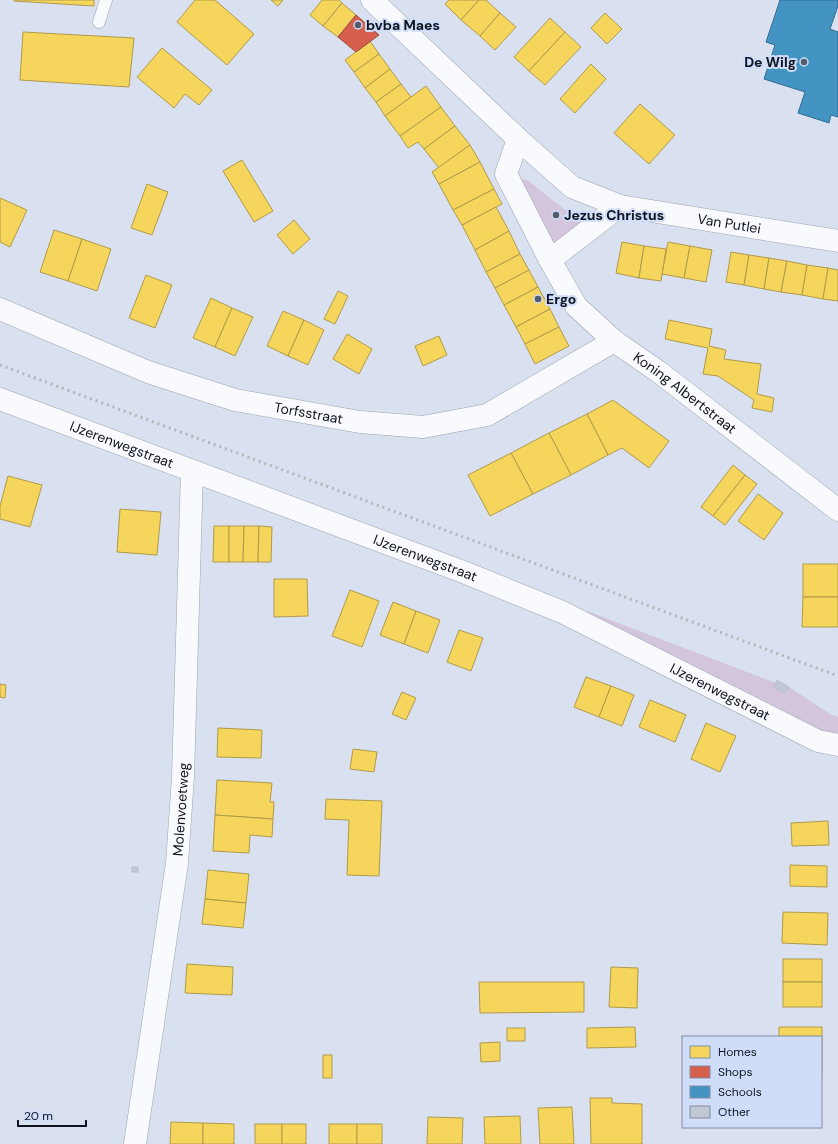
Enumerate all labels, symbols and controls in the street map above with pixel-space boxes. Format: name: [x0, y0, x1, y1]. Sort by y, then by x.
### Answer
place label: bvba Maes: [366, 16, 440, 34]
marker: bvba Maes: [353, 20, 363, 30]
place label: De Wilg: [744, 53, 796, 71]
marker: De Wilg: [799, 57, 809, 67]
place label: Jezus Christus: [564, 206, 664, 224]
marker: Jezus Christus: [551, 210, 561, 220]
street label: Van Putlei: [696, 210, 762, 237]
place label: Ergo: [546, 290, 576, 308]
marker: Ergo: [533, 294, 543, 304]
street label: Koning Albertstraat: [630, 348, 740, 438]
street label: Torfsstraat: [273, 398, 344, 428]
street label: IJzerenwegstraat: [67, 417, 176, 472]
street label: IJzerenwegstraat: [371, 530, 480, 586]
street label: IJzerenwegstraat: [667, 659, 773, 724]
street label: Molenvoetweg: [169, 762, 192, 857]
legend: [682, 1036, 822, 1128]
text: Homes: [718, 1044, 757, 1060]
text: Shops: [718, 1064, 753, 1080]
text: Schools: [718, 1084, 762, 1100]
scale bar: [18, 1102, 86, 1128]
text: Other: [718, 1104, 751, 1120]
text: 20 m: [24, 1108, 53, 1124]

